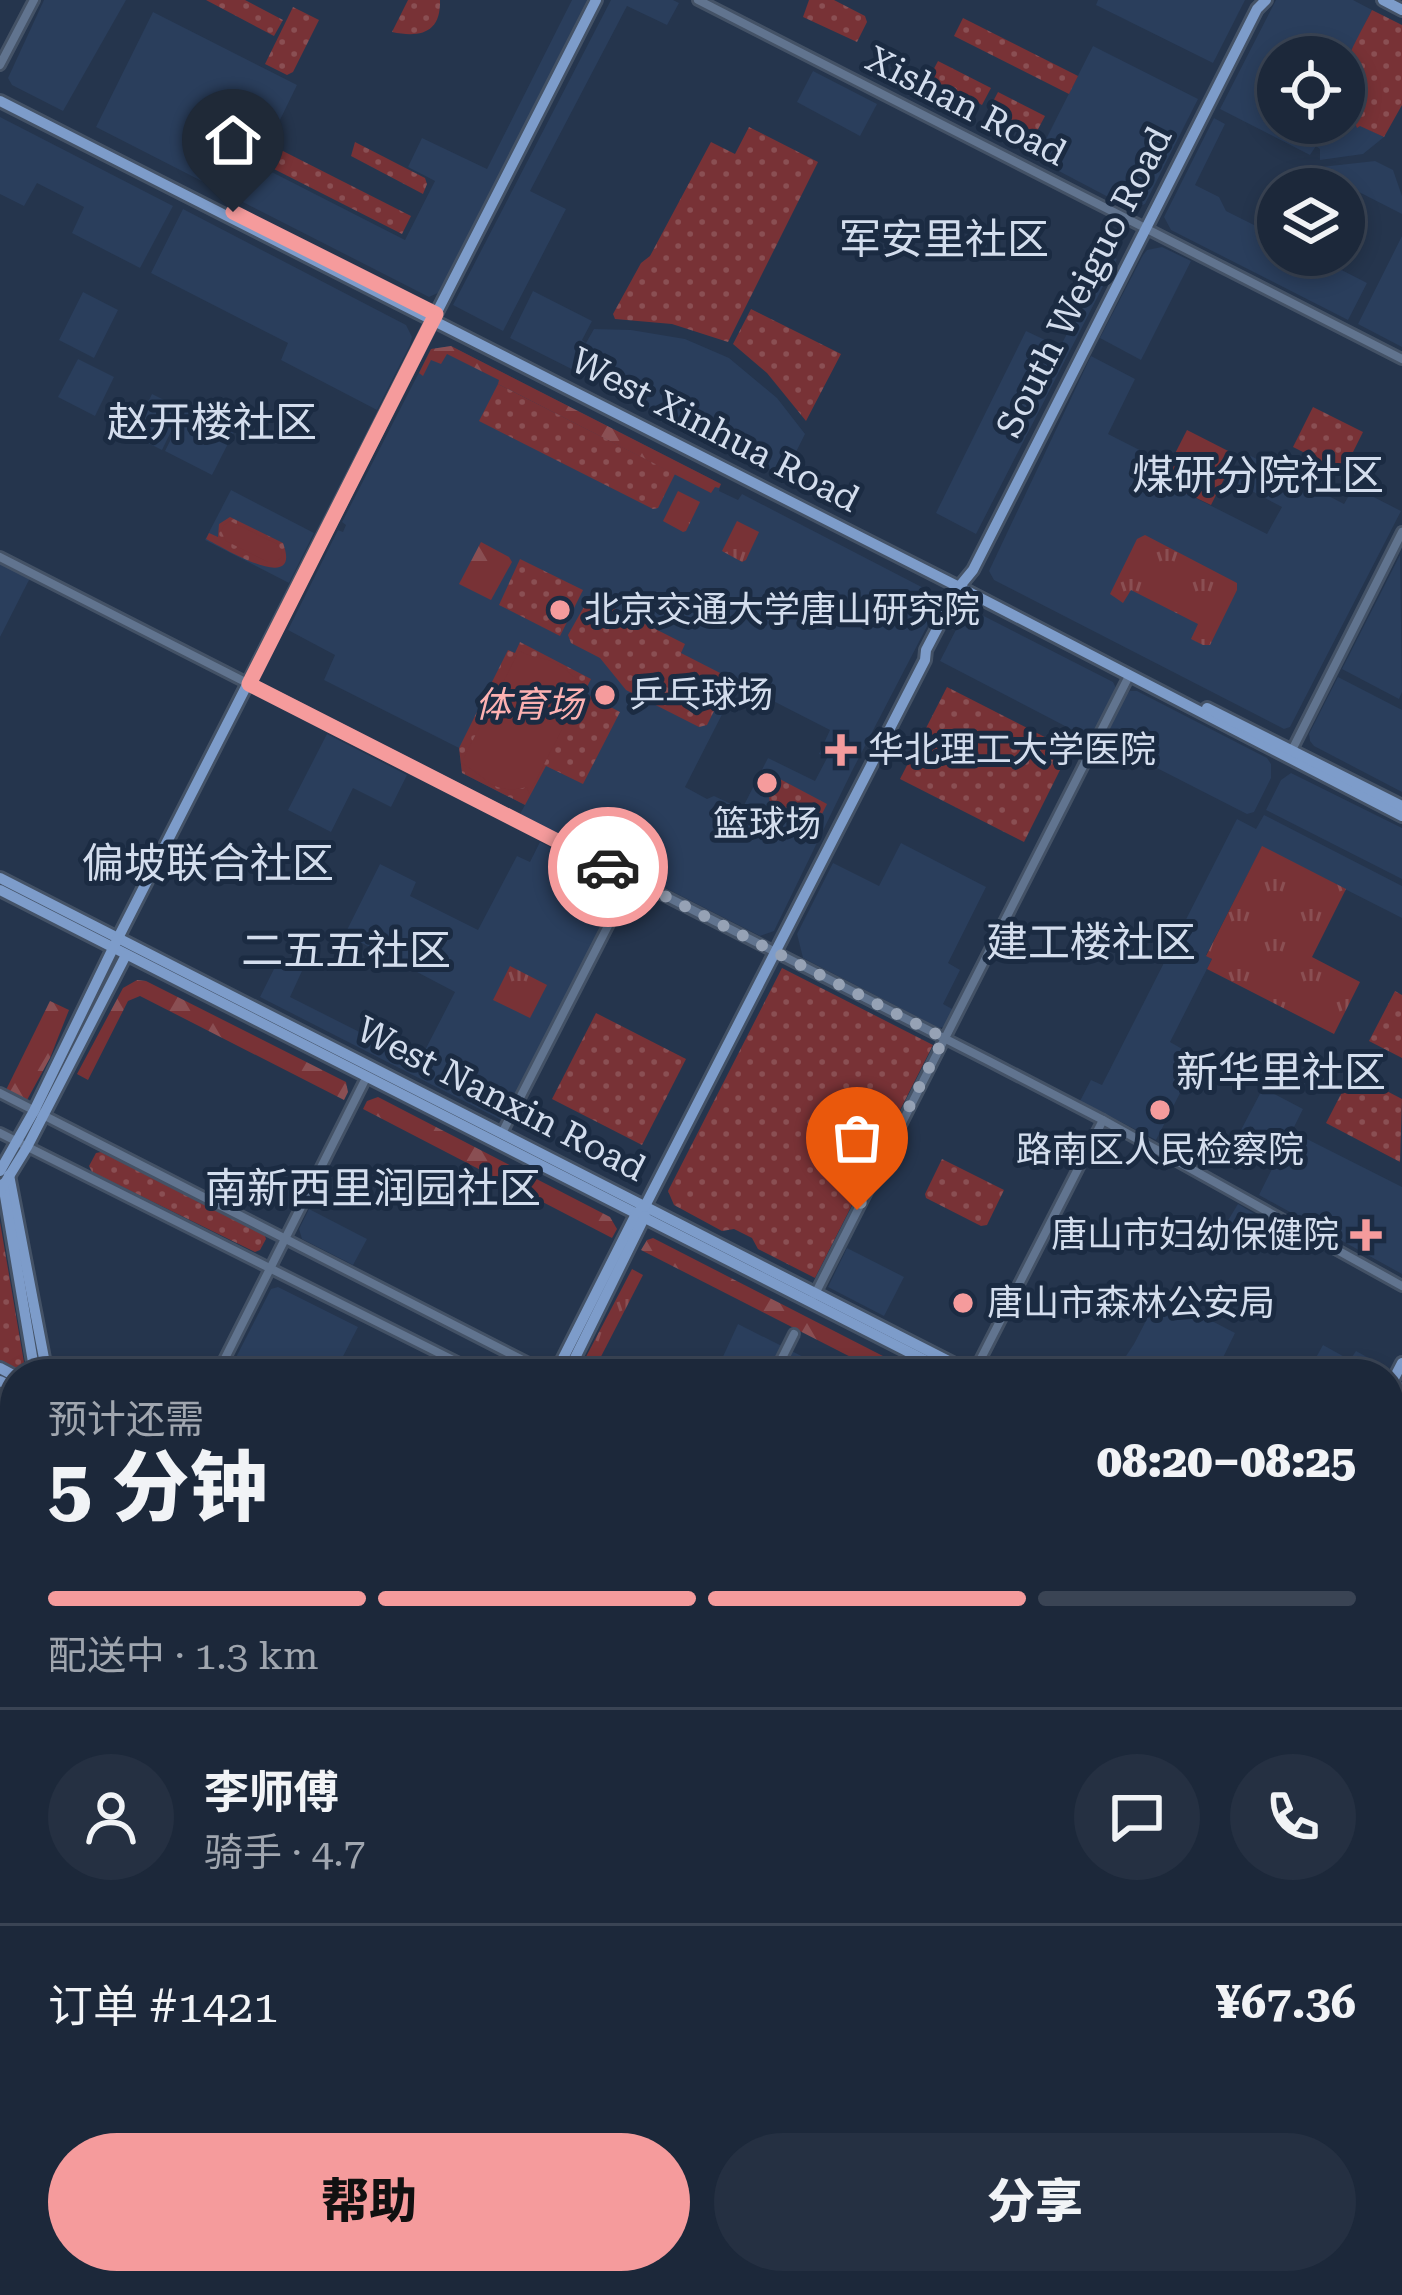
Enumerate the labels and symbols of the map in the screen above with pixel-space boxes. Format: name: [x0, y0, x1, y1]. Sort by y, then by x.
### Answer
street label: Xishan Road: [859, 38, 1073, 174]
pin: [182, 89, 284, 212]
street label: South Weiguo Road: [988, 120, 1180, 444]
district label: 军安里社区: [839, 215, 1049, 264]
street label: West Xinhua Road: [564, 339, 866, 521]
district label: 赵开楼社区: [107, 398, 317, 447]
district label: 煤研分院社区: [1132, 451, 1384, 500]
place label: 北京交通大学唐山研究院: [584, 589, 980, 631]
marker: 北京交通大学唐山研究院: [547, 597, 573, 623]
place label: 乒乓球场: [629, 674, 773, 716]
marker: 乒乓球场: [592, 682, 618, 708]
park label: 体育场: [475, 684, 586, 726]
place label: 华北理工大学医院: [868, 729, 1156, 771]
marker: 华北理工大学医院: [825, 734, 857, 766]
marker: 篮球场: [754, 770, 780, 796]
place label: 篮球场: [713, 803, 821, 845]
courier: [548, 807, 668, 927]
district label: 偏坡联合社区: [82, 839, 334, 888]
district label: 建工楼社区: [986, 918, 1196, 967]
district label: 二五五社区: [241, 926, 451, 975]
street label: West Nanxin Road: [350, 1008, 652, 1190]
district label: 新华里社区: [1176, 1048, 1386, 1097]
pin: [806, 1087, 908, 1210]
marker: 路南区人民检察院: [1147, 1097, 1173, 1123]
place label: 路南区人民检察院: [1016, 1129, 1304, 1171]
district label: 南新西里润园社区: [205, 1164, 541, 1213]
place label: 唐山市妇幼保健院: [1051, 1214, 1339, 1256]
marker: 唐山市妇幼保健院: [1350, 1219, 1382, 1251]
place label: 唐山市森林公安局: [987, 1282, 1275, 1324]
marker: 唐山市森林公安局: [950, 1290, 976, 1316]

